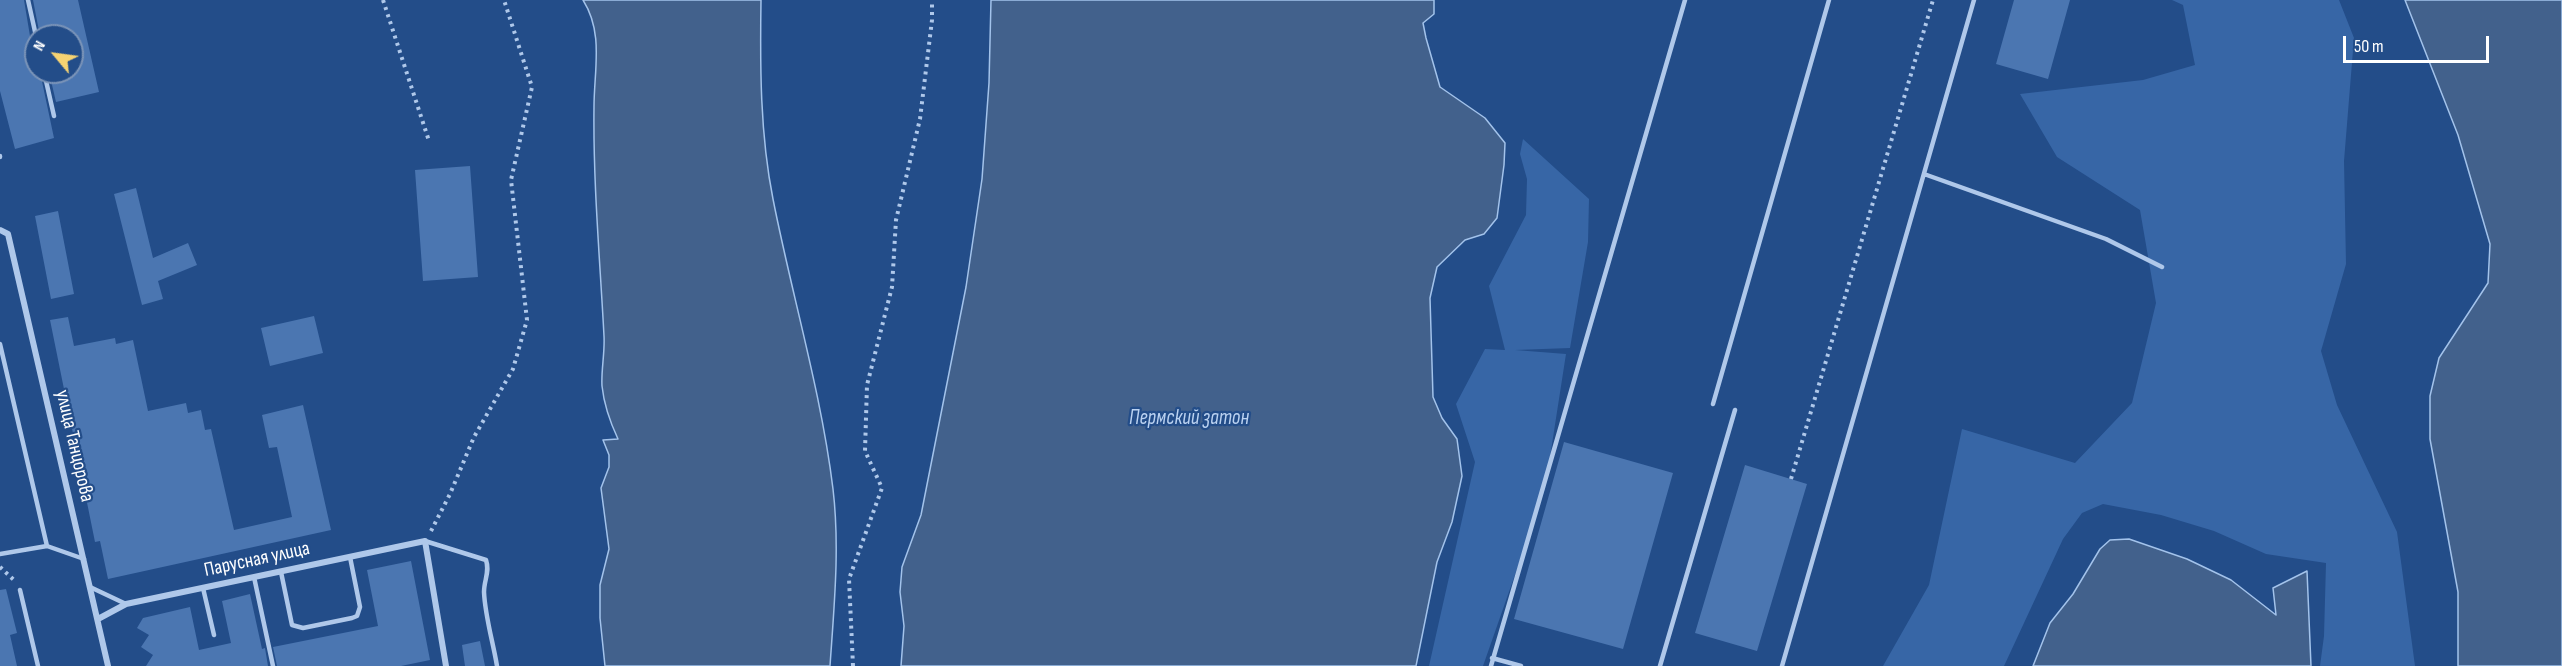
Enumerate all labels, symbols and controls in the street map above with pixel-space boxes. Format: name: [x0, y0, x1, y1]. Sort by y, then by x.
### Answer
north arrow: [24, 24, 84, 84]
scale bar: [2346, 24, 2492, 62]
text: 50 m: [2354, 36, 2384, 57]
text: N: [29, 38, 50, 54]
street label: улица Танцорова: [49, 388, 99, 504]
water label: Пермский затон: [1129, 406, 1249, 432]
street label: Парусная улица: [202, 537, 312, 583]

